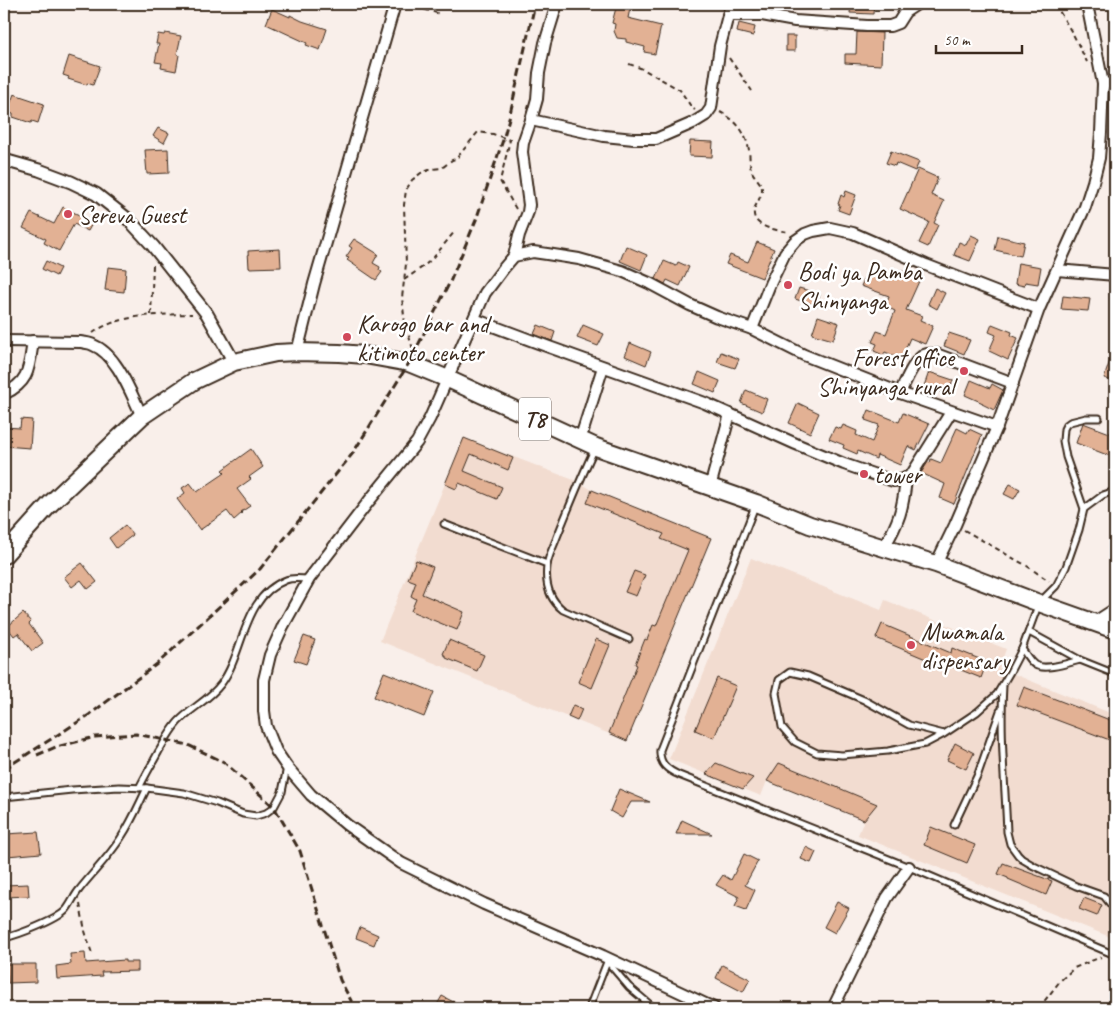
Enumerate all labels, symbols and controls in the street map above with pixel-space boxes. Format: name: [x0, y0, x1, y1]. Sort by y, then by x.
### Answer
scale bar: [936, 22, 1023, 54]
text: 50 m: [944, 31, 971, 50]
place label: Sereva Guest: [78, 199, 189, 231]
marker: Sereva Guest: [62, 208, 74, 220]
place label: Bodi ya Pamba Shinyanga: [798, 256, 924, 317]
marker: Bodi ya Pamba Shinyanga: [782, 279, 794, 291]
place label: Karogo bar and kitimoto center: [357, 308, 492, 369]
marker: Karogo bar and kitimoto center: [341, 331, 353, 343]
place label: Forest office Shinyanga rural: [817, 342, 959, 403]
marker: Forest office Shinyanga rural: [958, 365, 970, 377]
road number: T8: [519, 398, 551, 440]
place label: tower: [874, 459, 923, 491]
marker: tower: [858, 468, 870, 480]
place label: Mwamala dispensary: [921, 616, 1012, 677]
marker: Mwamala dispensary: [905, 639, 917, 651]

